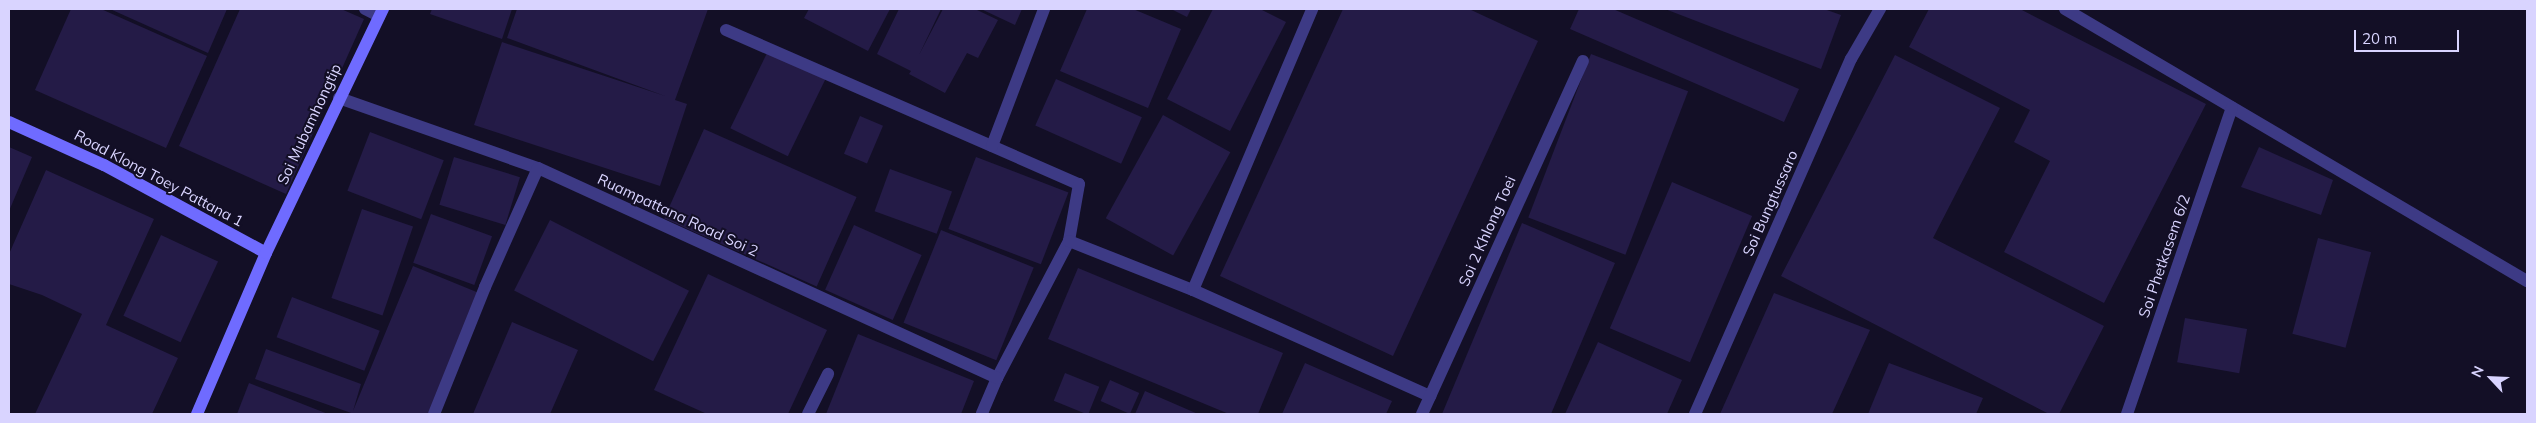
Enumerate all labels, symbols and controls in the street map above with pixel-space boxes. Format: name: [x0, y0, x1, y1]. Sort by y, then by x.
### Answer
scale bar: [2356, 20, 2461, 52]
text: 20 m: [2362, 29, 2397, 48]
street label: Soi Mubamhongtip: [273, 61, 345, 187]
street label: Road Klong Toey Pattana 1: [71, 126, 247, 230]
street label: Soi Bungtussaro: [1739, 147, 1801, 259]
street label: Ruampattana Road Soi 2: [595, 170, 761, 260]
street label: Soi 2 Khlong Toei: [1455, 173, 1519, 289]
street label: Soi Phetkasem 6/2: [2134, 192, 2194, 320]
north arrow: [2466, 353, 2516, 403]
text: N: [2467, 363, 2488, 380]

